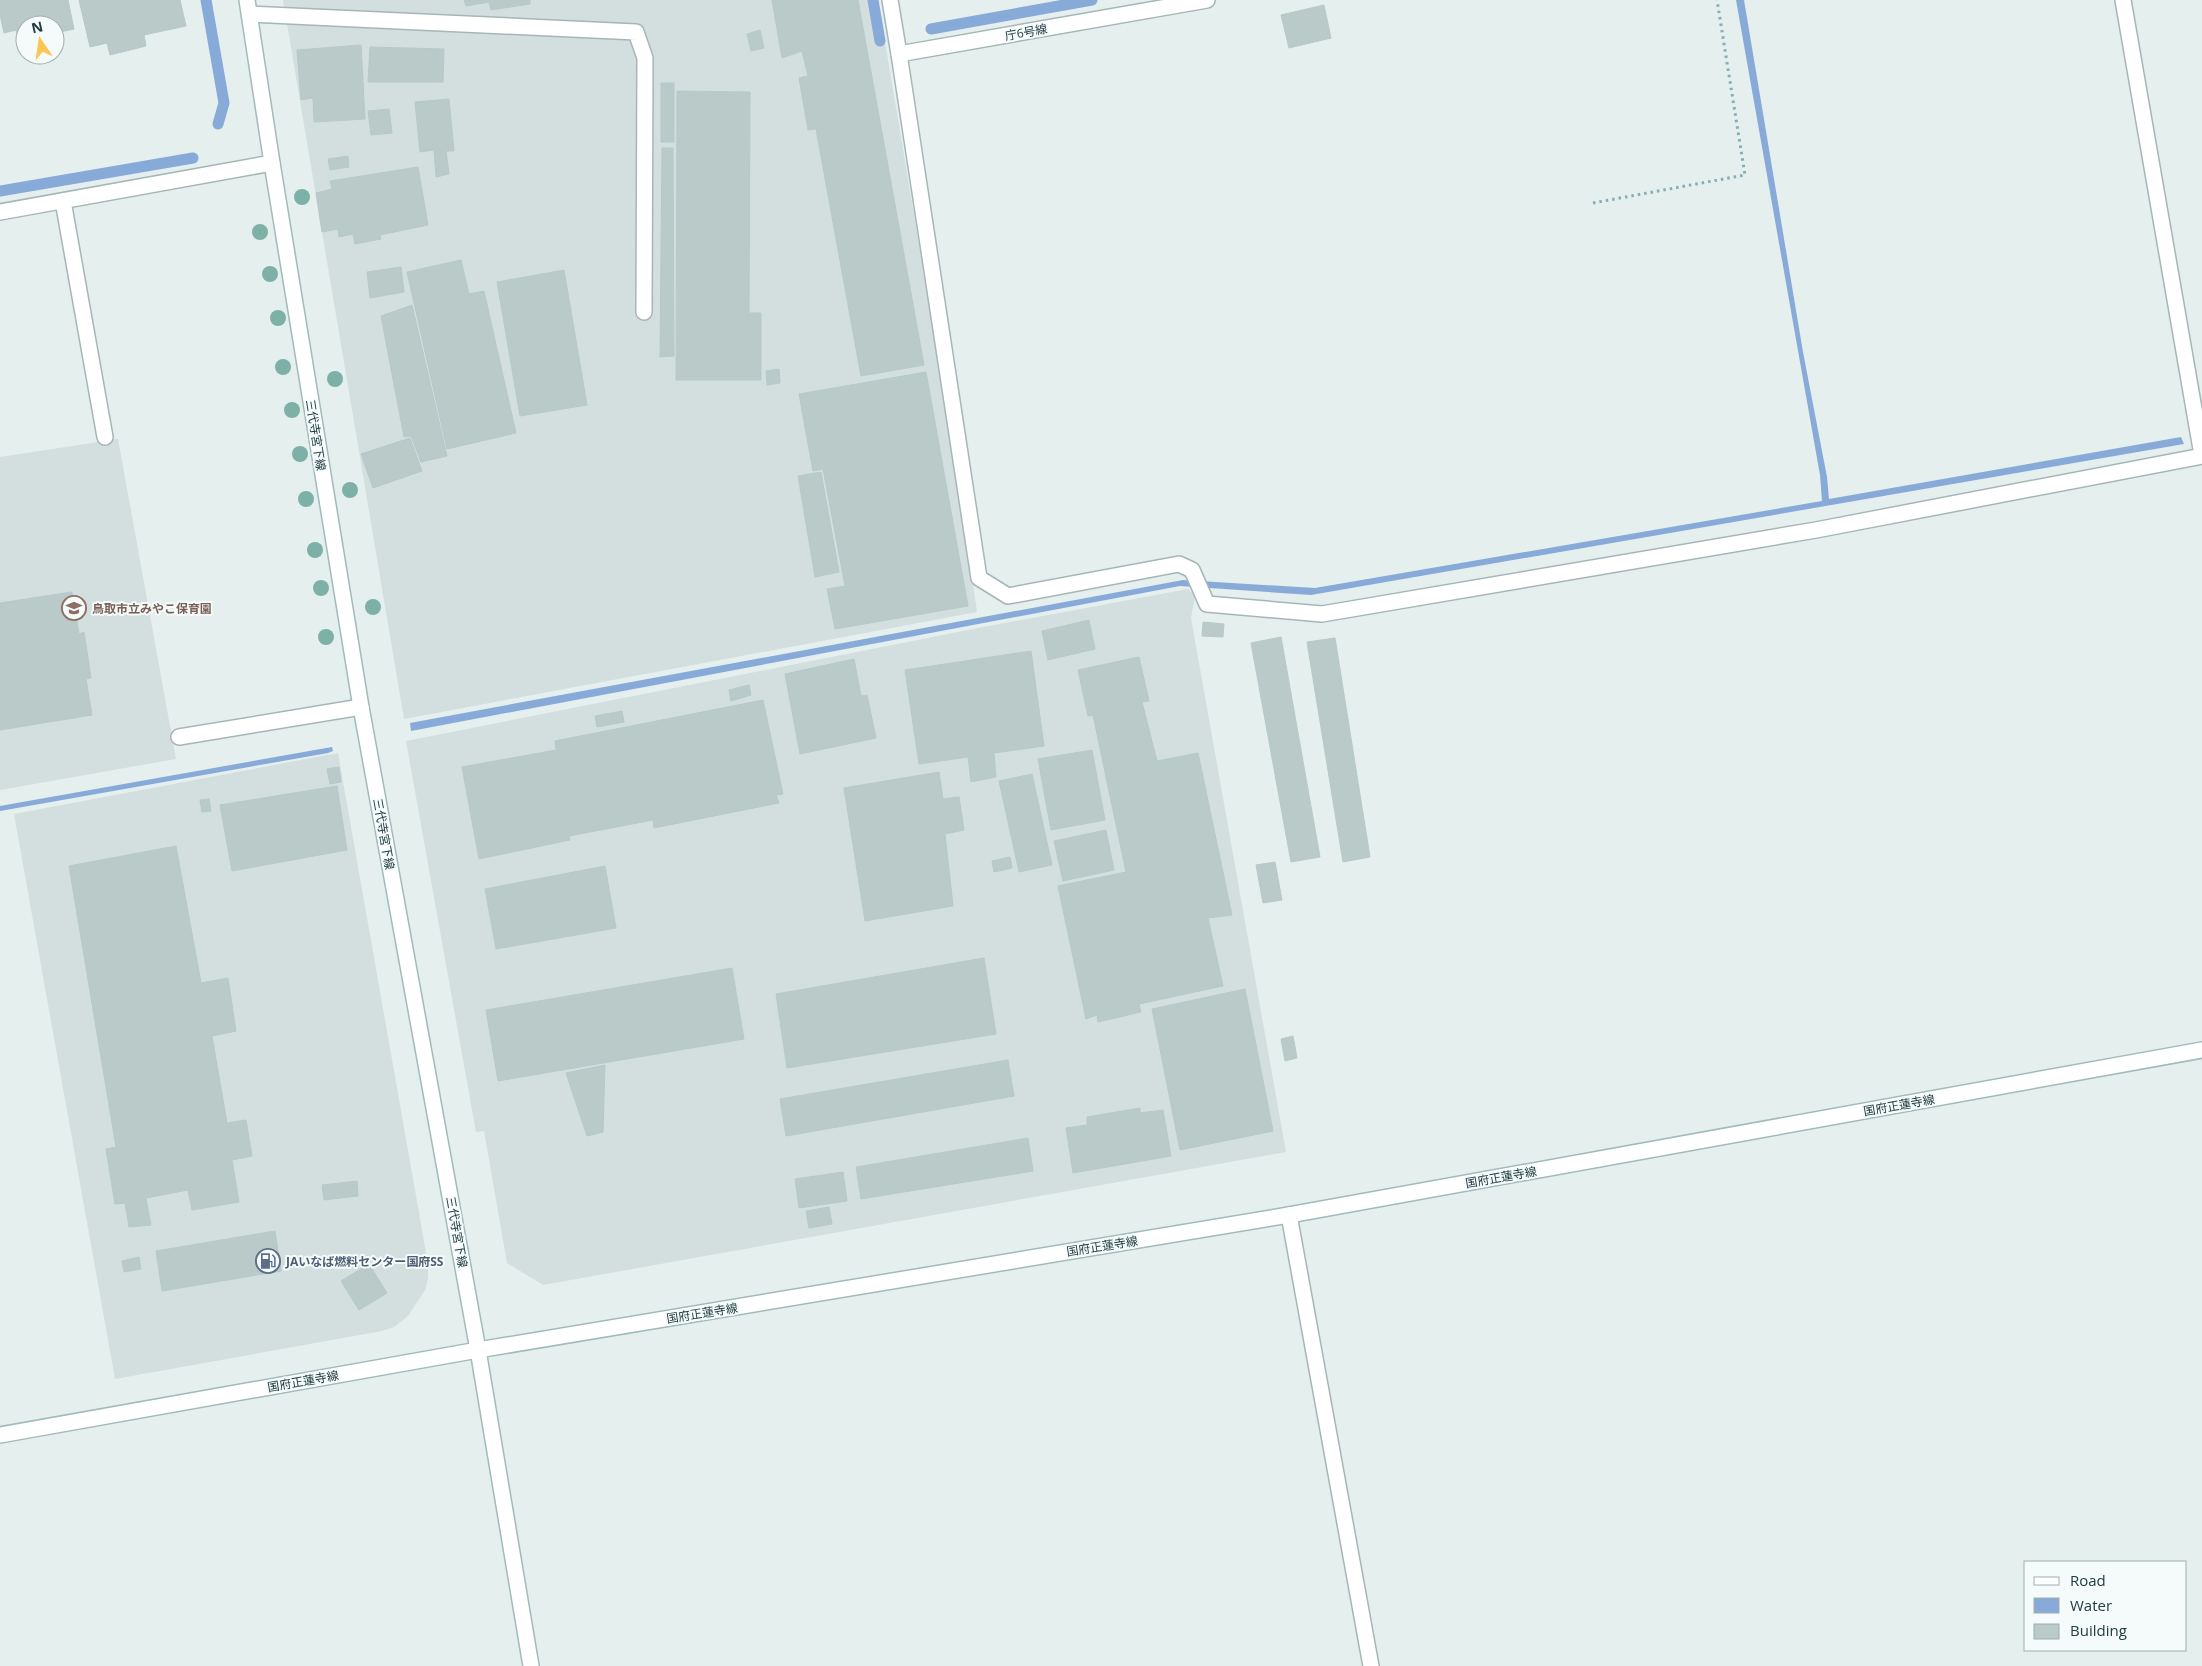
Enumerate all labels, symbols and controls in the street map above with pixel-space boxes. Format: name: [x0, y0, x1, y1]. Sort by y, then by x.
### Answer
north arrow: [15, 15, 65, 65]
text: N: [29, 16, 45, 37]
street label: 庁6号線: [1003, 20, 1049, 44]
street label: 三代寺宮下線: [302, 398, 330, 472]
school or university icon: 鳥取市立みやこ保育園: [61, 595, 87, 621]
place label: 鳥取市立みやこ保育園: [92, 600, 212, 617]
street label: 三代寺宮下線: [369, 797, 399, 871]
street label: 国府正蓮寺線: [1862, 1090, 1936, 1120]
street label: 国府正蓮寺線: [1464, 1162, 1538, 1192]
street label: 三代寺宮下線: [442, 1195, 472, 1269]
street label: 国府正蓮寺線: [1065, 1232, 1139, 1260]
fuel station icon: JAいなば燃料センター国府SS: [255, 1248, 281, 1274]
place label: JAいなば燃料センター国府SS: [285, 1253, 444, 1270]
street label: 国府正蓮寺線: [665, 1299, 739, 1327]
street label: 国府正蓮寺線: [266, 1366, 340, 1396]
legend: [2024, 1561, 2187, 1651]
text: Road: [2070, 1570, 2106, 1590]
text: Water: [2070, 1595, 2112, 1615]
text: Building: [2070, 1620, 2127, 1640]

